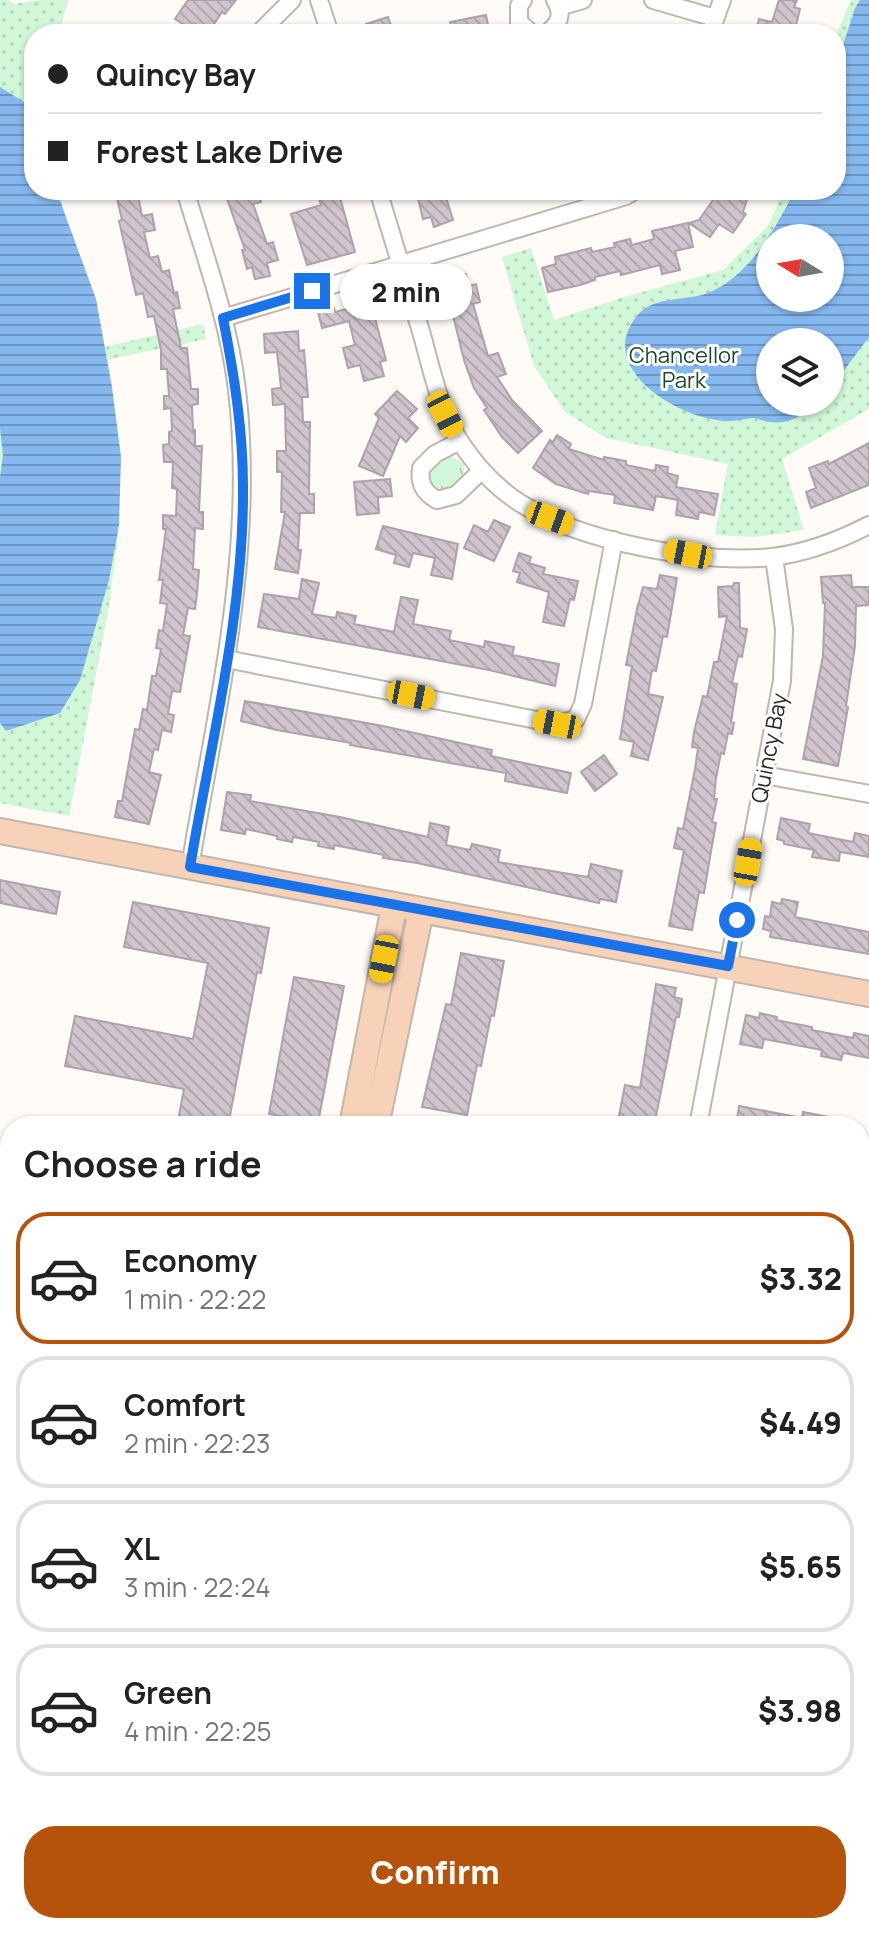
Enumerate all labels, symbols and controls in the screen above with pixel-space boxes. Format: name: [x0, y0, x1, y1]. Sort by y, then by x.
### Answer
text: Quincy Bay: [96, 54, 256, 95]
text: Forest Lake Drive: [96, 131, 343, 172]
north arrow: [756, 224, 844, 312]
map controls: [756, 224, 844, 416]
callout: 2 min: [340, 263, 472, 319]
route end: [294, 273, 330, 309]
text: 2 min: [372, 274, 440, 310]
button: layers: [756, 328, 844, 416]
park label: Chancellor Park: [629, 340, 739, 395]
car: [423, 387, 467, 441]
car: [523, 499, 577, 537]
car: [662, 538, 714, 570]
car: [385, 679, 437, 711]
street label: Quincy Bay: [744, 690, 794, 806]
car: [531, 708, 583, 740]
car: [732, 836, 764, 888]
route start: [719, 902, 755, 938]
car: [368, 933, 400, 985]
text: Choose a ride: [24, 1139, 262, 1188]
text: Economy: [124, 1240, 257, 1281]
icon: car: [28, 1242, 100, 1314]
text: $3.32: [760, 1258, 842, 1299]
text: 1 min · 22:22: [124, 1281, 266, 1317]
text: Comfort: [124, 1384, 246, 1425]
icon: car: [28, 1386, 100, 1458]
text: $4.49: [759, 1402, 842, 1443]
text: 2 min · 22:23: [124, 1425, 270, 1461]
text: XL: [124, 1528, 160, 1569]
icon: car: [28, 1530, 100, 1602]
text: $5.65: [759, 1546, 842, 1587]
text: 3 min · 22:24: [124, 1569, 270, 1605]
text: Green: [124, 1672, 212, 1713]
icon: car: [28, 1674, 100, 1746]
text: $3.98: [758, 1690, 842, 1731]
text: 4 min · 22:25: [124, 1713, 272, 1749]
button: Confirm: [24, 1826, 846, 1918]

